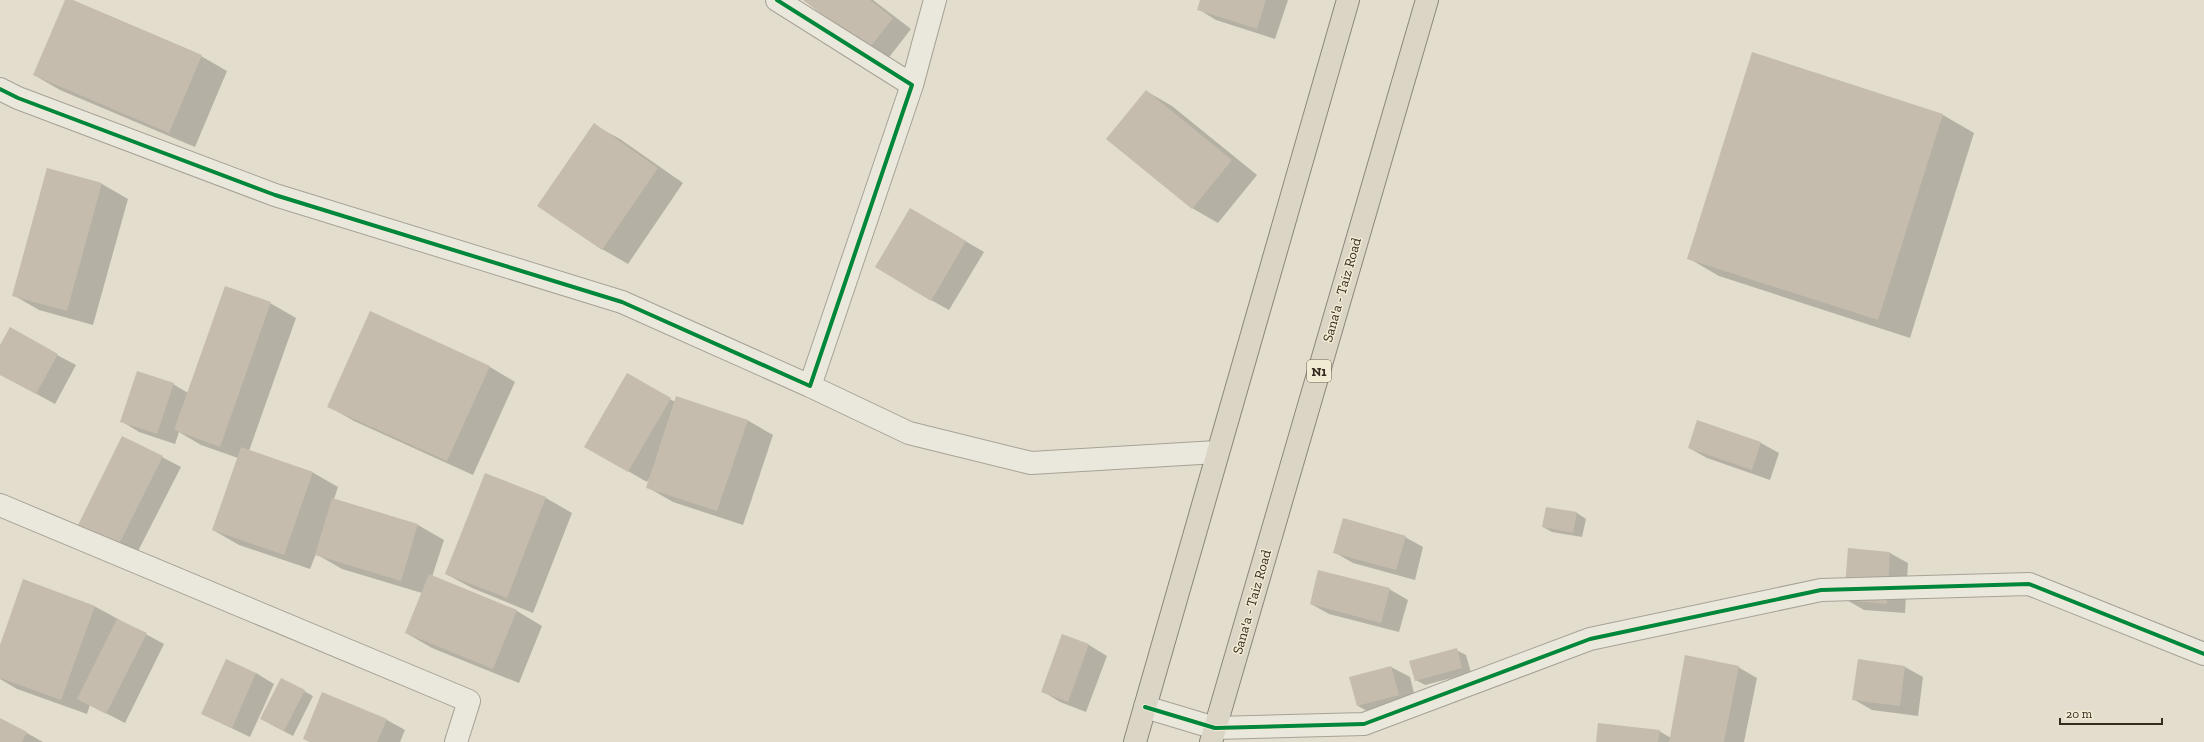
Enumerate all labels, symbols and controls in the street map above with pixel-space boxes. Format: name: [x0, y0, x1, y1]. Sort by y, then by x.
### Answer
street label: Sana'a - Taiz Road: [1319, 235, 1365, 344]
road number: N1: [1307, 360, 1331, 382]
street label: Sana'a - Taiz Road: [1229, 547, 1275, 656]
scale bar: [2060, 700, 2162, 726]
text: 20 m: [2066, 707, 2093, 721]

